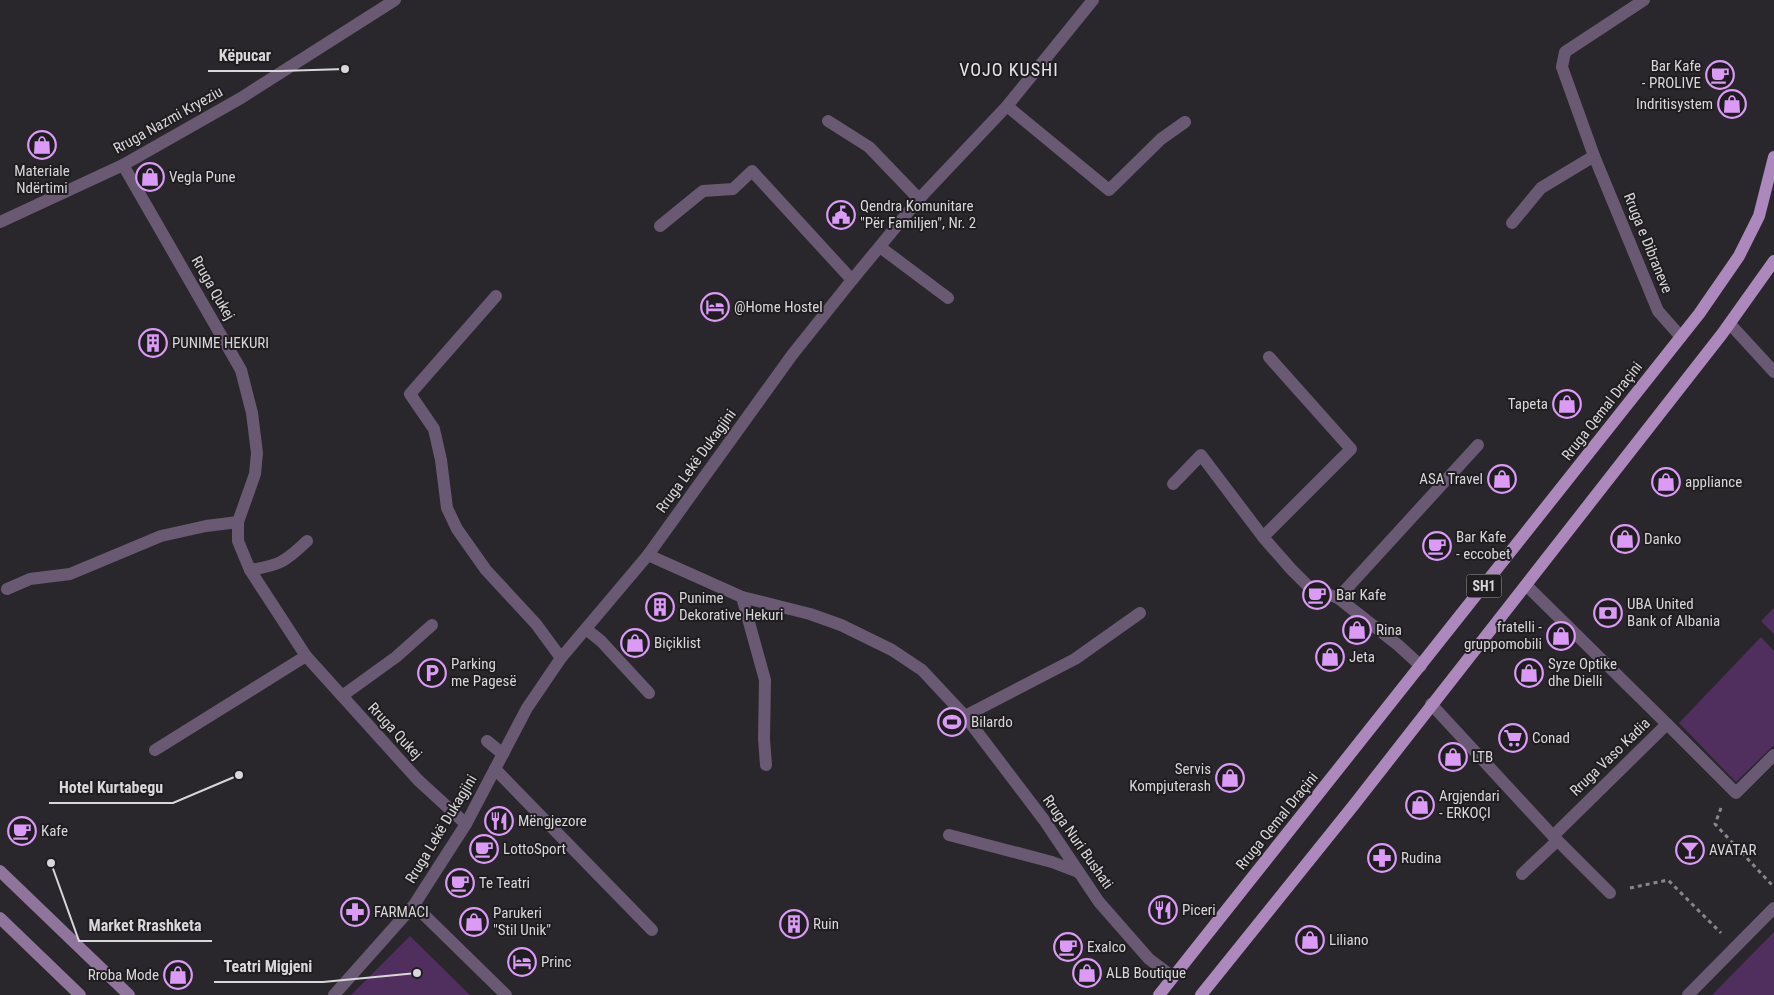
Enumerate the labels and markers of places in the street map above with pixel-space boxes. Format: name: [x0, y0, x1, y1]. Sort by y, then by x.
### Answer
callout: Këpucar: [208, 40, 281, 71]
place label: Bar Kafe - PROLIVE: [1642, 57, 1701, 92]
cafe icon: Bar Kafe - PROLIVE: [1705, 60, 1735, 90]
shop icon: Indritisystem: [1717, 89, 1747, 119]
place label: Indritisystem: [1636, 95, 1713, 113]
shop icon: Materiale Ndërtimi: [27, 130, 57, 160]
place label: Materiale Ndërtimi: [14, 162, 70, 197]
shop icon: Vegla Pune: [135, 162, 165, 192]
place label: Vegla Pune: [169, 168, 235, 186]
place label: Qendra Komunitare "Për Familjen", Nr. 2: [860, 197, 976, 232]
public building icon: Qendra Komunitare "Për Familjen", Nr. 2: [826, 200, 856, 230]
hotel icon: @Home Hostel: [700, 292, 730, 322]
place label: @Home Hostel: [734, 298, 823, 316]
building icon: PUNIME HEKURI: [138, 328, 168, 358]
place label: PUNIME HEKURI: [172, 334, 269, 352]
shop icon: Tapeta: [1552, 389, 1582, 419]
place label: Tapeta: [1508, 395, 1548, 413]
shop icon: ASA Travel: [1487, 464, 1517, 494]
shop icon: appliance: [1651, 467, 1681, 497]
place label: ASA Travel: [1419, 470, 1483, 488]
place label: appliance: [1685, 473, 1742, 491]
shop icon: Danko: [1610, 524, 1640, 554]
place label: Bar Kafe - eccobet: [1456, 528, 1510, 563]
place label: Danko: [1644, 530, 1681, 548]
cafe icon: Bar Kafe - eccobet: [1422, 531, 1452, 561]
cafe icon: Bar Kafe: [1302, 580, 1332, 610]
place label: Bar Kafe: [1336, 586, 1386, 604]
place label: Punime Dekorative Hekuri: [679, 589, 783, 624]
building icon: Punime Dekorative Hekuri: [645, 592, 675, 622]
place label: UBA United Bank of Albania: [1627, 595, 1720, 630]
bank icon: UBA United Bank of Albania: [1593, 598, 1623, 628]
shop icon: Rina: [1342, 615, 1372, 645]
place label: fratelli - gruppomobili: [1464, 618, 1542, 653]
place label: Rina: [1376, 621, 1402, 639]
shop icon: fratelli - gruppomobili: [1546, 621, 1576, 651]
shop icon: Biçiklist: [620, 628, 650, 658]
place label: Biçiklist: [654, 634, 701, 652]
shop icon: Jeta: [1315, 642, 1345, 672]
place label: Jeta: [1349, 648, 1375, 666]
place label: Parking me Pagesë: [451, 655, 517, 690]
place label: Syze Optike dhe Dielli: [1548, 655, 1617, 690]
parking icon: Parking me Pagesë: [417, 658, 447, 688]
shop icon: Syze Optike dhe Dielli: [1514, 658, 1544, 688]
sports icon: Bilardo: [937, 707, 967, 737]
place label: Bilardo: [971, 713, 1013, 731]
supermarket icon: Conad: [1498, 723, 1528, 753]
place label: Conad: [1532, 729, 1570, 747]
shop icon: LTB: [1438, 742, 1468, 772]
place label: LTB: [1472, 748, 1493, 766]
place label: Servis Kompjuterash: [1129, 760, 1211, 795]
shop icon: Servis Kompjuterash: [1215, 763, 1245, 793]
callout: Hotel Kurtabegu: [49, 772, 173, 803]
place label: Argjendari - ERKOÇI: [1439, 787, 1500, 822]
shop icon: Argjendari - ERKOÇI: [1405, 790, 1435, 820]
restaurant icon: Mëngjezore: [484, 806, 514, 836]
place label: Mëngjezore: [518, 812, 587, 830]
cafe icon: Kafe: [7, 816, 37, 846]
place label: Kafe: [41, 822, 68, 840]
cafe icon: LottoSport: [469, 834, 499, 864]
bar icon: AVATAR: [1675, 835, 1705, 865]
place label: LottoSport: [503, 840, 566, 858]
place label: AVATAR: [1709, 841, 1756, 859]
pharmacy icon: Rudina: [1367, 843, 1397, 873]
place label: Rudina: [1401, 849, 1442, 867]
cafe icon: Te Teatri: [445, 868, 475, 898]
place label: Te Teatri: [479, 874, 530, 892]
restaurant icon: Piceri: [1148, 895, 1178, 925]
pharmacy icon: FARMACI: [340, 897, 370, 927]
place label: Piceri: [1182, 901, 1216, 919]
place label: FARMACI: [374, 903, 429, 921]
place label: Parukeri "Stil Unik": [493, 904, 551, 939]
shop icon: Parukeri "Stil Unik": [459, 907, 489, 937]
building icon: Ruin: [779, 909, 809, 939]
callout: Market Rrashketa: [79, 910, 212, 941]
place label: Ruin: [813, 915, 839, 933]
shop icon: Liliano: [1295, 925, 1325, 955]
place label: Liliano: [1329, 931, 1368, 949]
cafe icon: Exalco: [1053, 932, 1083, 962]
place label: Exalco: [1087, 938, 1126, 956]
hotel icon: Princ: [507, 947, 537, 977]
callout: Teatri Migjeni: [214, 951, 323, 982]
place label: Princ: [541, 953, 572, 971]
shop icon: ALB Boutique: [1072, 958, 1102, 988]
shop icon: Rroba Mode: [163, 960, 193, 990]
place label: ALB Boutique: [1106, 964, 1186, 982]
place label: Rroba Mode: [88, 966, 159, 984]

